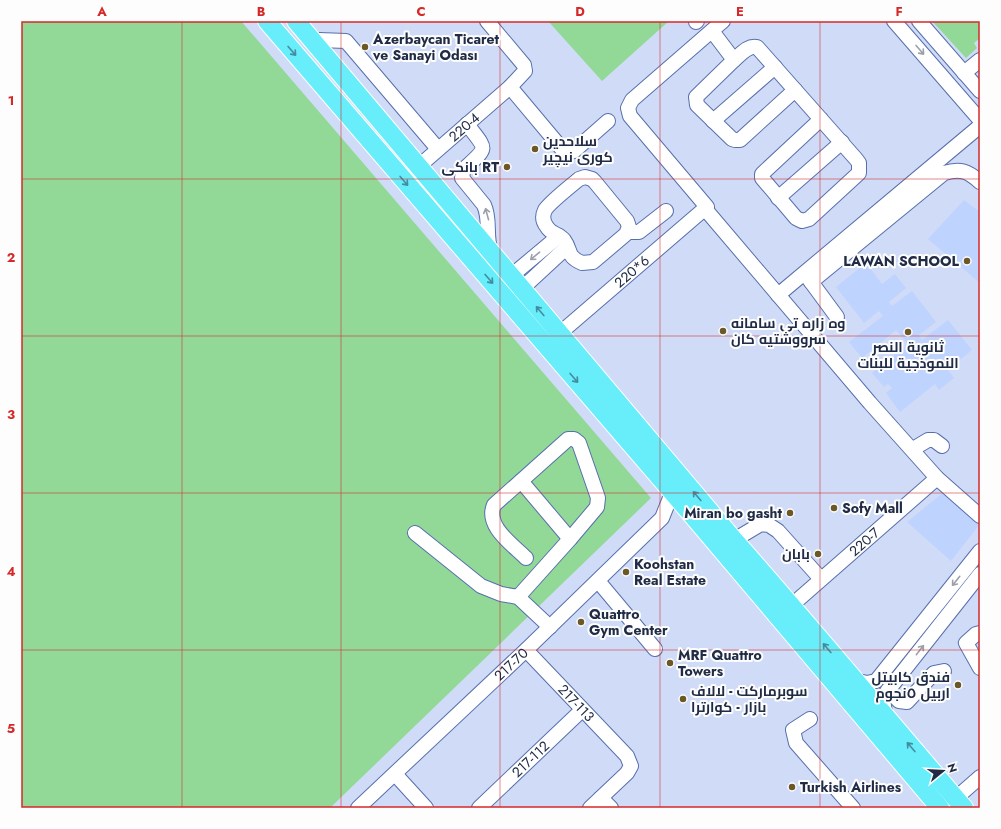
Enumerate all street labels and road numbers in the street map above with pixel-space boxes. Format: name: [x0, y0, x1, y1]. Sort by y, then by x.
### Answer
street label: 220-4: [444, 108, 484, 146]
street label: 220*6: [610, 251, 654, 292]
street label: 220-7: [845, 522, 884, 561]
street label: 217-70: [489, 643, 533, 685]
street label: 217-113: [554, 680, 599, 726]
street label: 217-112: [507, 736, 554, 782]

